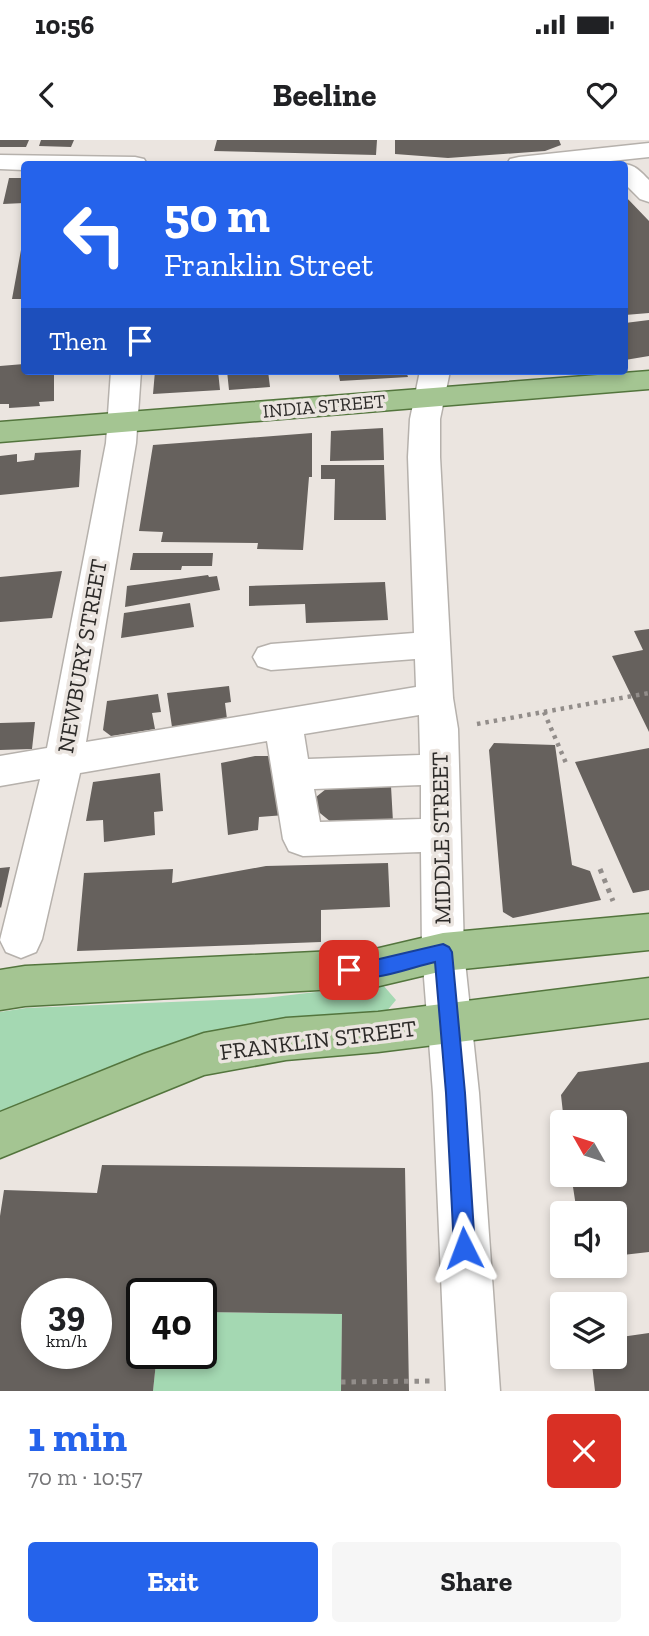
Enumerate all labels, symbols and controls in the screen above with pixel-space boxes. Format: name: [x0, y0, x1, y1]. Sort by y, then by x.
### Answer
text: 10:56: [35, 9, 94, 41]
icon: back: [28, 76, 66, 114]
text: Beeline: [273, 76, 376, 114]
icon: heart: [583, 76, 621, 114]
text: 50 m: [164, 186, 270, 245]
icon: left: [49, 189, 140, 280]
text: Franklin Street: [164, 246, 373, 284]
icon: arrive: [121, 322, 159, 360]
text: Then: [49, 325, 107, 357]
street label: INDIA STREET: [262, 389, 387, 423]
street label: NEWBURY STREET: [51, 557, 113, 755]
street label: MIDDLE STREET: [425, 751, 457, 925]
pin: [319, 940, 379, 1000]
icon: arrive: [330, 951, 368, 989]
street label: FRANKLIN STREET: [218, 1014, 418, 1066]
north arrow: [550, 1110, 626, 1186]
map controls: [550, 1110, 627, 1369]
button: sound: [550, 1201, 627, 1278]
position arrow: [427, 1211, 501, 1285]
speed limit sign: 40: [126, 1278, 217, 1369]
button: layers: [550, 1292, 627, 1369]
text: 39: [48, 1293, 85, 1335]
text: km/h: [46, 1330, 87, 1352]
text: 1 min: [28, 1411, 127, 1462]
button: close: [547, 1414, 621, 1488]
text: 70 m · 10:57: [28, 1463, 143, 1491]
button: Exit: [28, 1542, 318, 1622]
button: Share: [332, 1542, 621, 1622]

